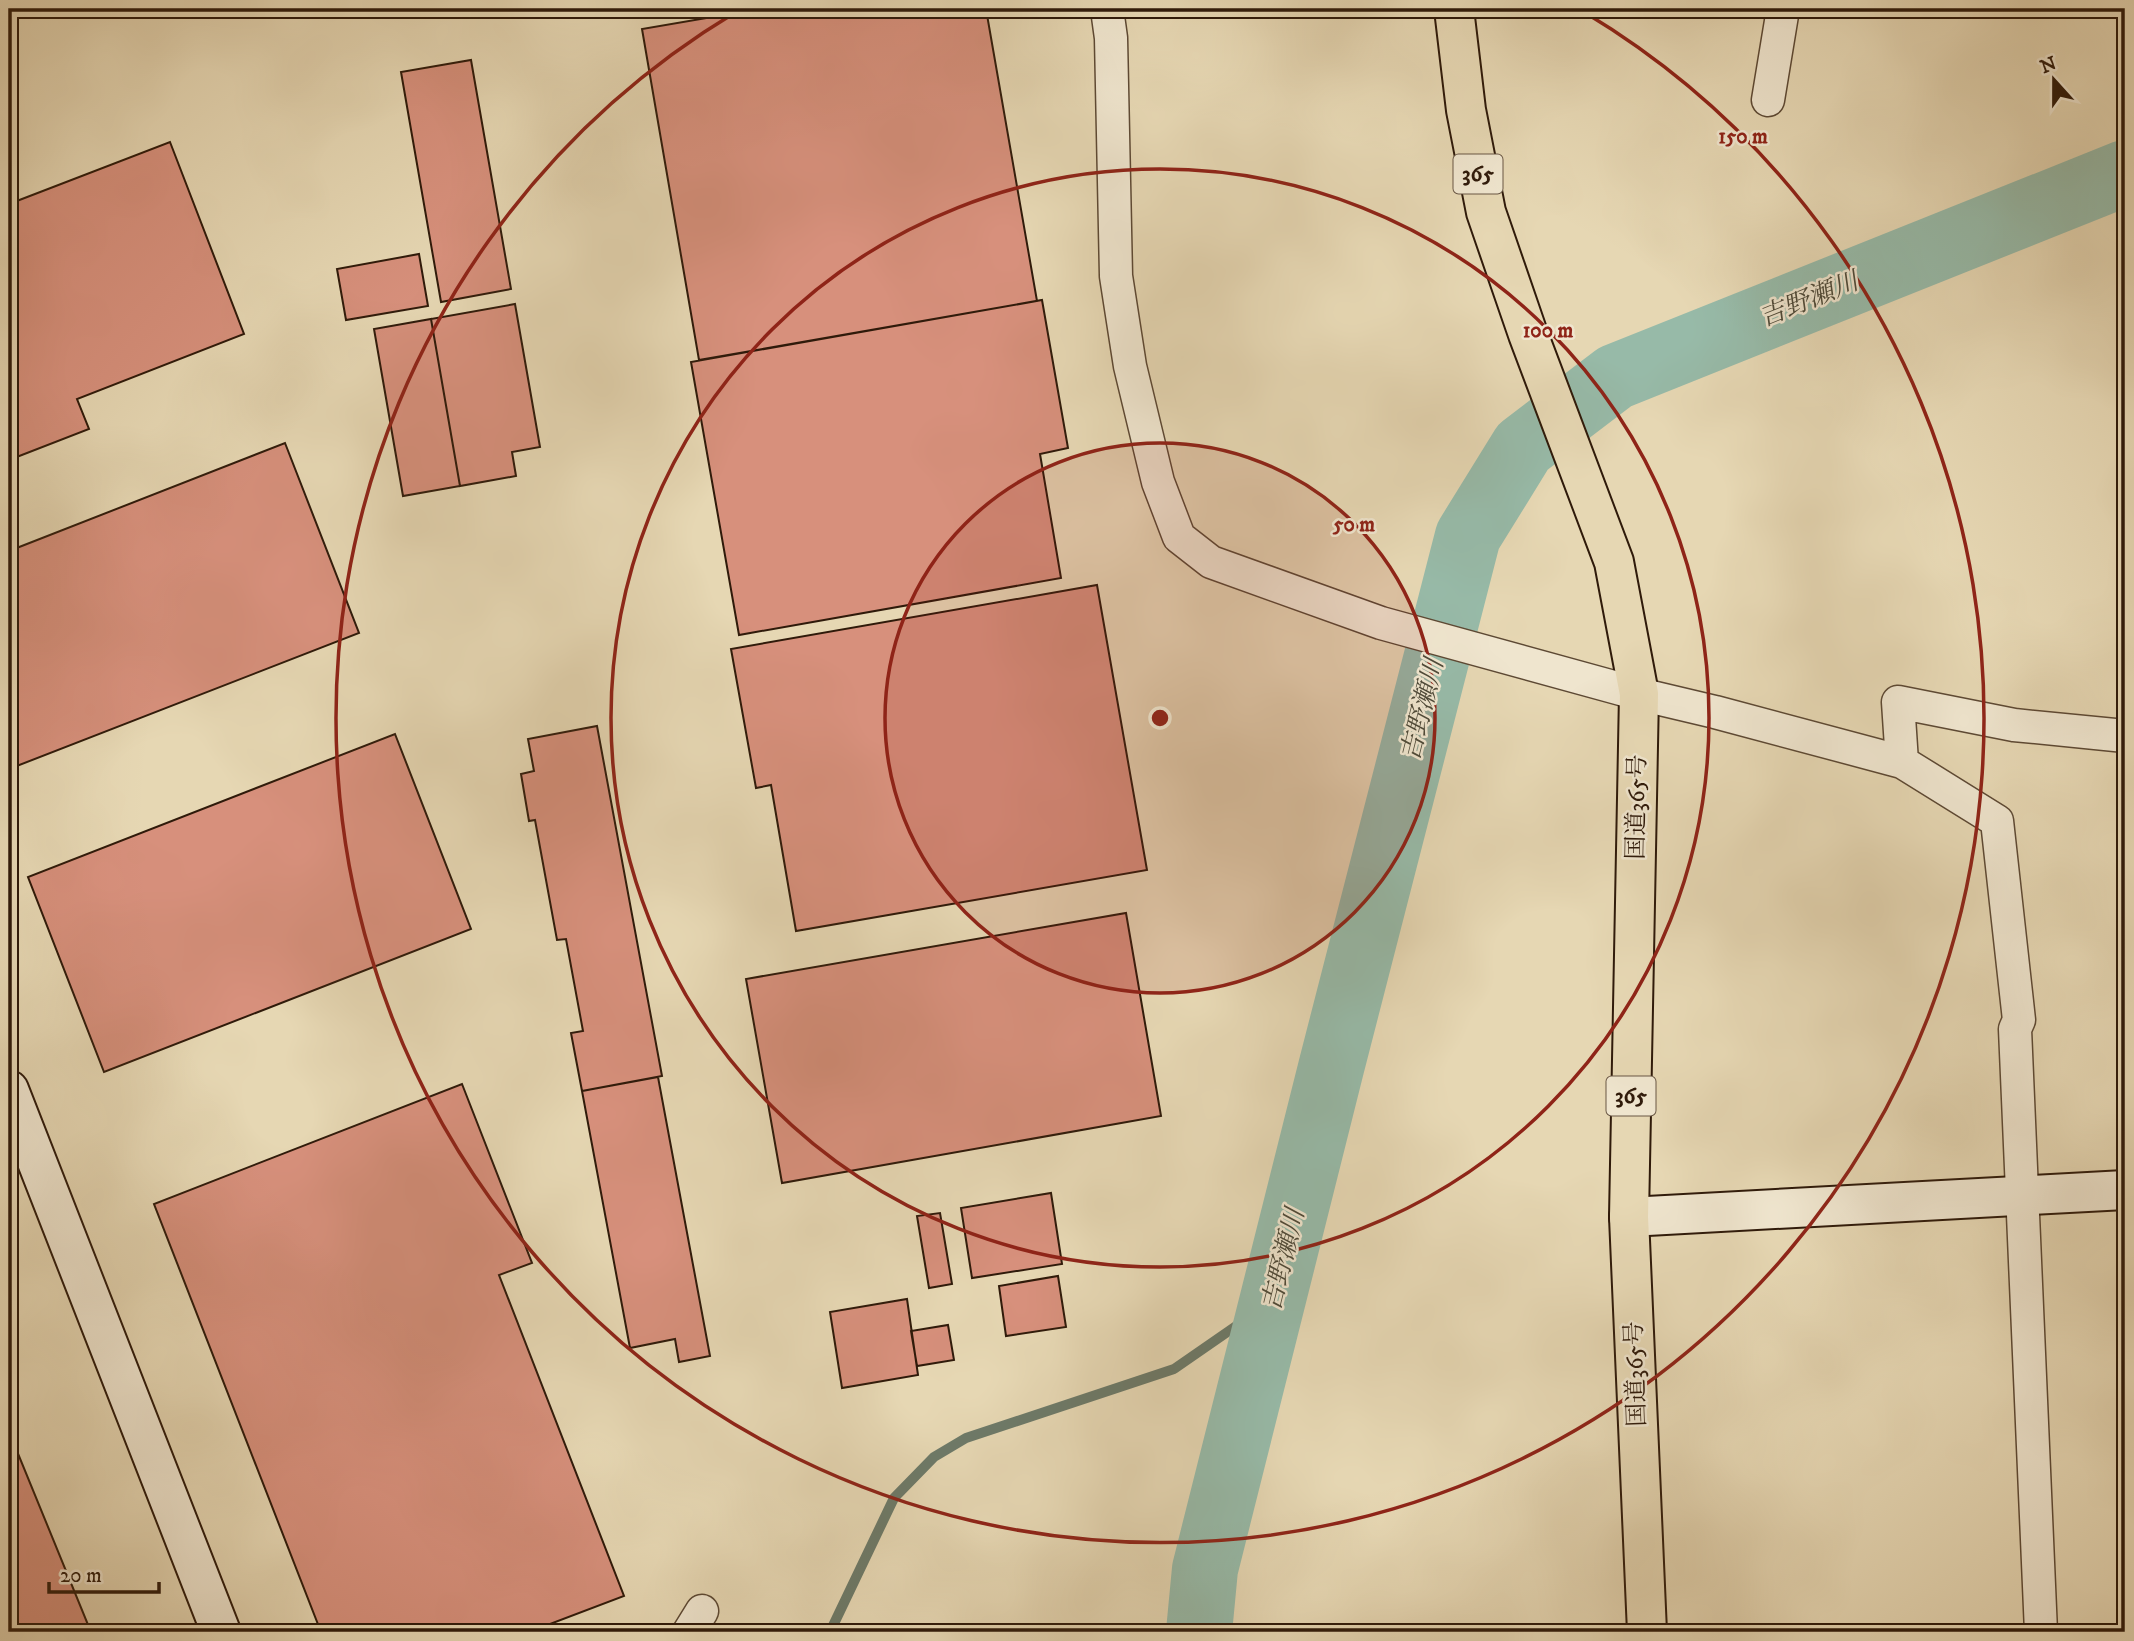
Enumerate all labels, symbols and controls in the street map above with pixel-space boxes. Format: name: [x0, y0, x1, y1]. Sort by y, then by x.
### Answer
north arrow: [2018, 46, 2088, 116]
text: N: [2037, 52, 2060, 79]
text: 150 m: [1718, 124, 1768, 150]
road number: 365: [1454, 154, 1502, 194]
water label: 吉野瀬川: [1755, 264, 1866, 335]
text: 100 m: [1523, 318, 1573, 344]
text: 50 m: [1332, 512, 1375, 538]
water label: 吉野瀬川: [1394, 653, 1452, 764]
centre of rings: [1148, 706, 1172, 730]
street label: 国道365号: [1621, 754, 1653, 860]
road number: 365: [1606, 1077, 1656, 1116]
water label: 吉野瀬川: [1255, 1203, 1313, 1314]
street label: 国道365号: [1619, 1321, 1653, 1427]
scale bar: [49, 1550, 159, 1594]
text: 20 m: [60, 1563, 102, 1589]

